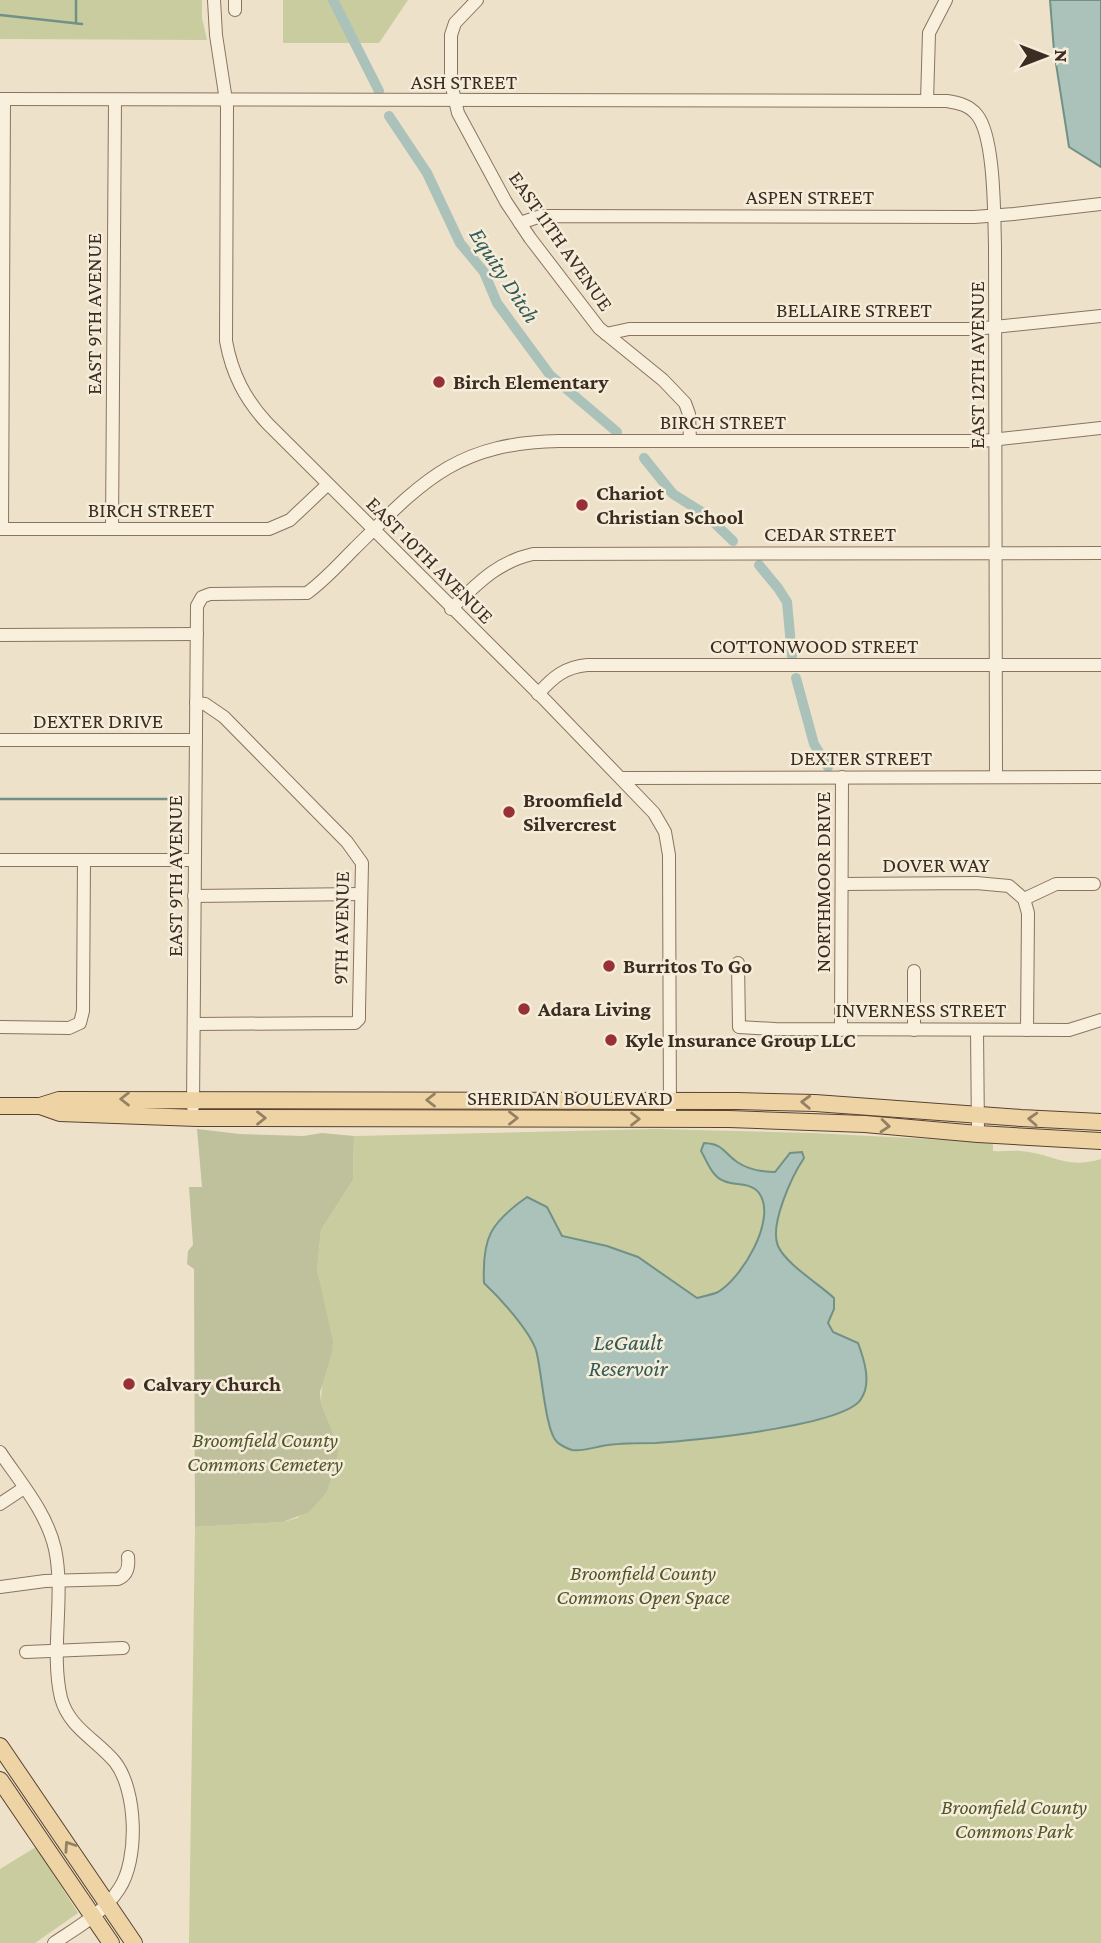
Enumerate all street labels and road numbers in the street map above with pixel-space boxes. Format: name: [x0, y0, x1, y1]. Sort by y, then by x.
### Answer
street label: ASH STREET: [411, 70, 518, 94]
street label: EAST 11TH AVENUE: [504, 166, 618, 316]
street label: ASPEN STREET: [746, 185, 875, 209]
street label: EAST 9TH AVENUE: [82, 233, 106, 395]
street label: EAST 12TH AVENUE: [965, 281, 989, 449]
street label: BELLAIRE STREET: [776, 298, 933, 322]
street label: BIRCH STREET: [660, 410, 787, 434]
street label: EAST 10TH AVENUE: [361, 491, 499, 629]
street label: BIRCH STREET: [88, 498, 215, 522]
street label: CEDAR STREET: [764, 522, 897, 546]
street label: COTTONWOOD STREET: [710, 634, 919, 658]
street label: DEXTER DRIVE: [33, 709, 163, 733]
street label: DEXTER STREET: [790, 746, 933, 770]
street label: NORTHMOOR DRIVE: [811, 792, 835, 972]
street label: EAST 9TH AVENUE: [163, 795, 187, 957]
street label: DOVER WAY: [882, 853, 991, 877]
street label: 9TH AVENUE: [328, 871, 354, 985]
street label: INVERNESS STREET: [835, 998, 1007, 1022]
street label: SHERIDAN BOULEVARD: [467, 1086, 673, 1110]

